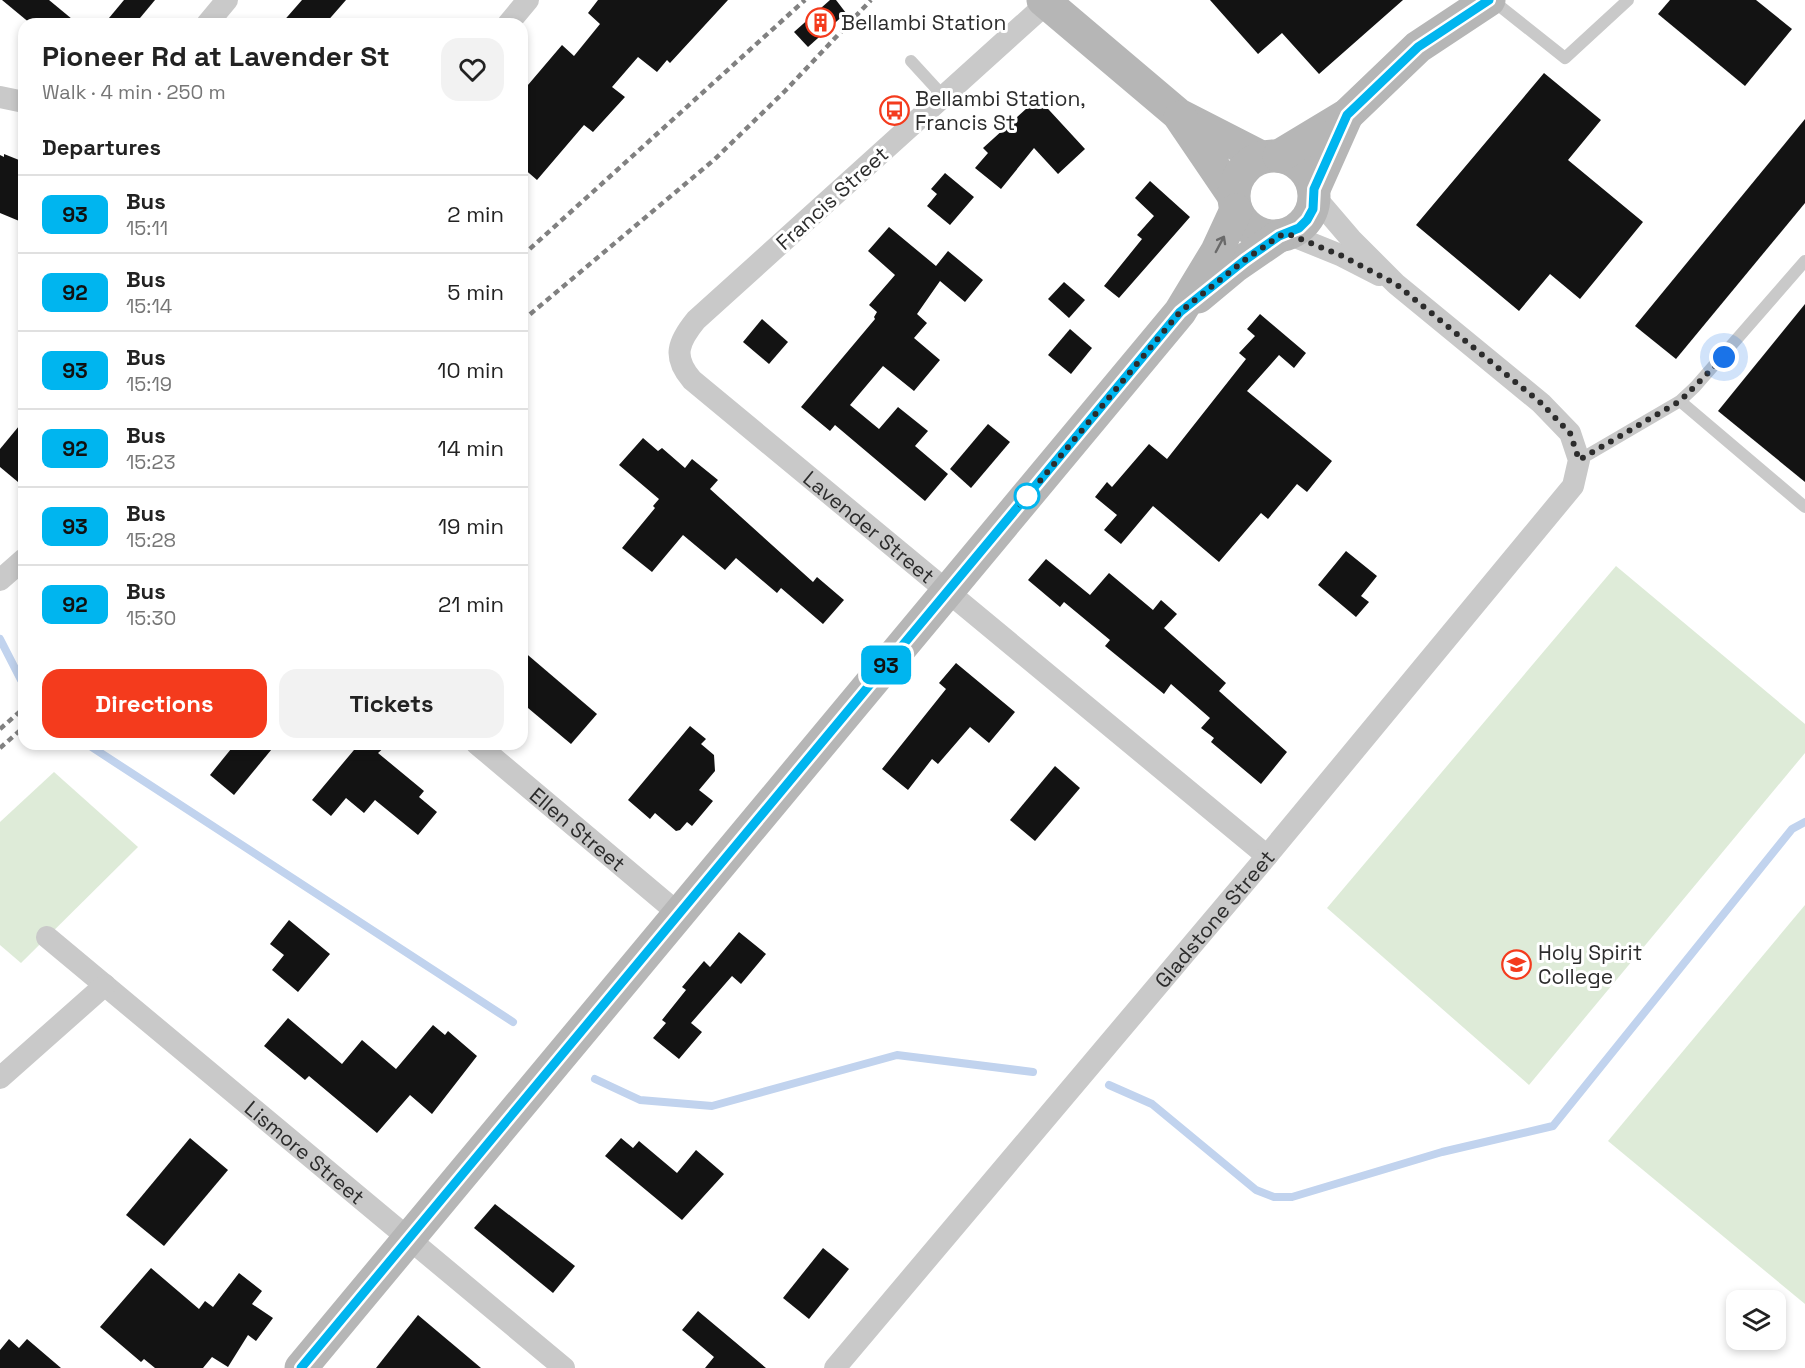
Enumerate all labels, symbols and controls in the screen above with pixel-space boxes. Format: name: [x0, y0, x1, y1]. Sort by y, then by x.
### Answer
building icon: Bellambi Station: [804, 6, 836, 38]
place label: Bellambi Station: [841, 9, 1006, 36]
text: Pioneer Rd at Lavender St: [42, 38, 390, 74]
button: heart: [441, 38, 504, 101]
text: Walk · 4 min · 250 m: [42, 79, 226, 105]
place label: Bellambi Station, Francis St: [915, 85, 1086, 136]
bus stop icon: Bellambi Station, Francis St: [878, 94, 910, 126]
text: Departures: [42, 133, 161, 161]
street label: Francis Street: [770, 140, 894, 256]
text: Bus: [126, 187, 166, 215]
text: 2 min: [447, 200, 504, 228]
text: 93: [62, 201, 88, 228]
text: 15:11: [126, 215, 168, 241]
one-way arrow: [1215, 235, 1226, 253]
text: Bus: [126, 265, 166, 293]
text: 5 min: [447, 278, 504, 306]
text: 92: [62, 279, 88, 306]
text: 15:14: [126, 293, 172, 319]
your location: [1709, 342, 1739, 372]
text: Bus: [126, 343, 166, 371]
text: 10 min: [437, 356, 504, 384]
text: 93: [62, 357, 88, 384]
text: 15:19: [126, 371, 172, 397]
text: Bus: [126, 421, 166, 449]
text: 14 min: [438, 434, 504, 462]
text: 92: [62, 435, 88, 462]
text: 15:23: [126, 449, 175, 475]
street label: Lavender Street: [798, 464, 941, 589]
unlabelled marker: [1014, 483, 1040, 509]
text: Bus: [126, 499, 166, 527]
text: 19 min: [438, 512, 504, 540]
text: 93: [62, 513, 88, 540]
text: 15:28: [126, 527, 176, 553]
text: Bus: [126, 577, 166, 605]
text: 21 min: [438, 590, 504, 618]
text: 92: [62, 591, 88, 618]
text: 15:30: [126, 605, 176, 631]
line badge: 93: [859, 646, 913, 684]
text: 93: [873, 652, 899, 679]
button: Directions: [42, 669, 267, 738]
button: Tickets: [279, 669, 504, 738]
street label: Ellen Street: [525, 781, 631, 877]
street label: Gladstone Street: [1148, 844, 1280, 993]
place label: Holy Spirit College: [1538, 939, 1642, 990]
school or university icon: Holy Spirit College: [1501, 948, 1533, 980]
street label: Lismore Street: [239, 1094, 371, 1210]
map controls: [1726, 1290, 1786, 1350]
button: layers: [1726, 1290, 1786, 1350]

